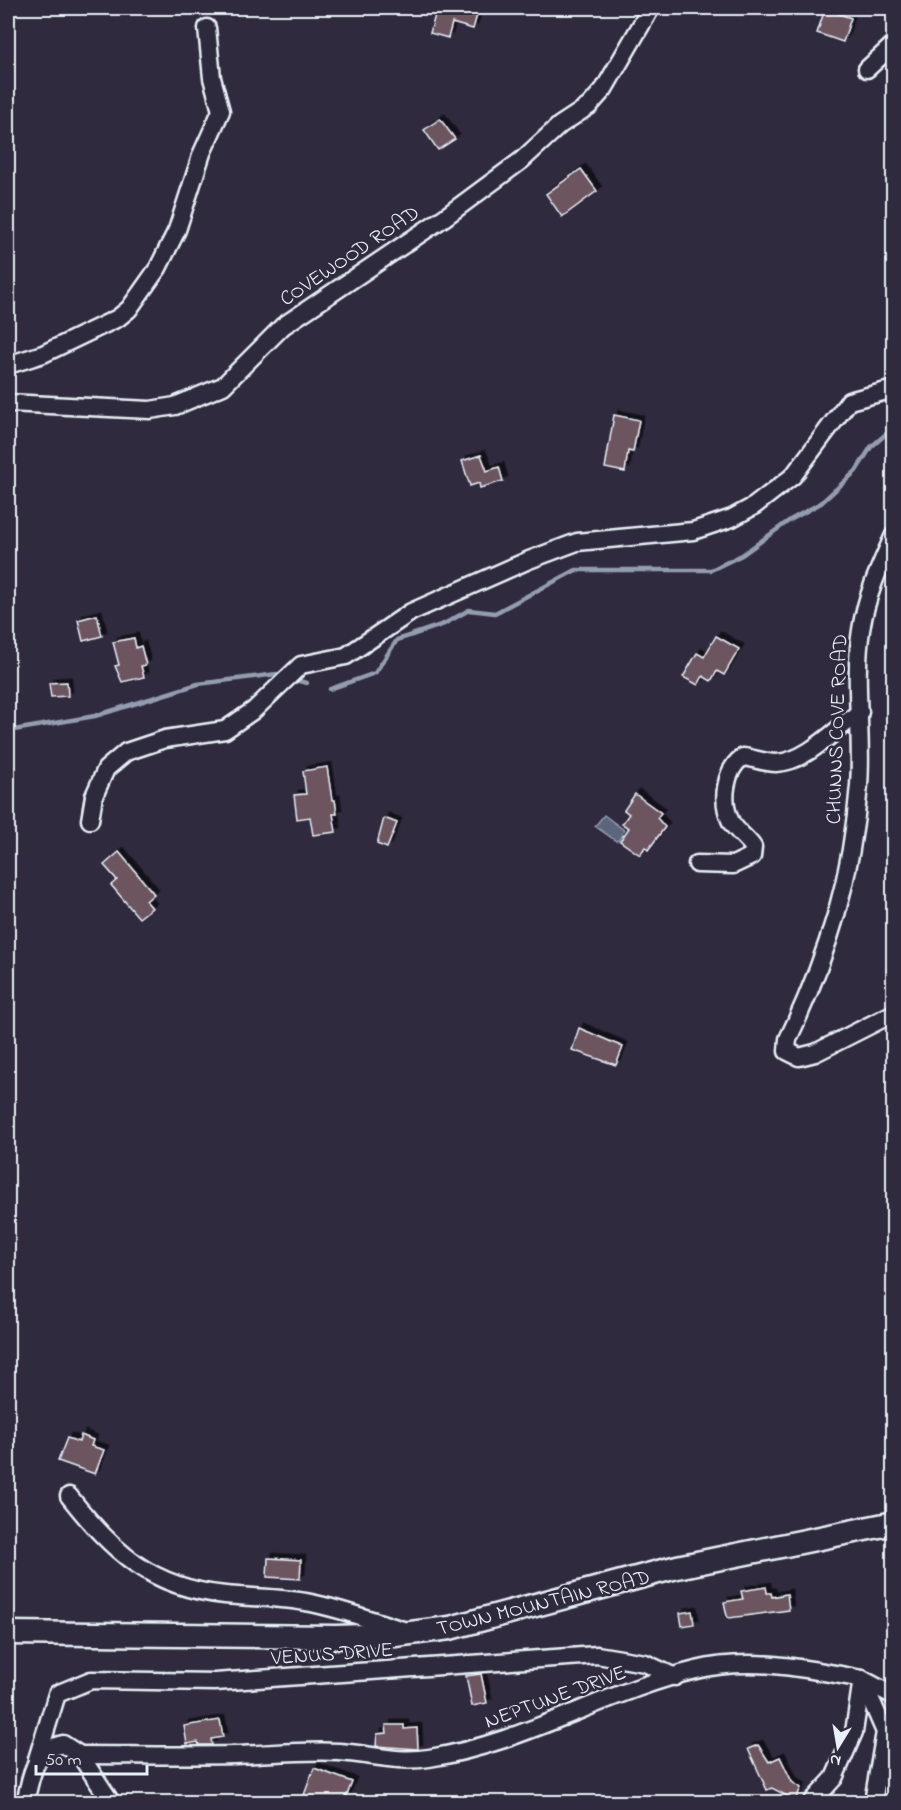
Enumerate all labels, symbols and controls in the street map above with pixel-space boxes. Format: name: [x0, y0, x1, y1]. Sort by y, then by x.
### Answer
street label: COVEWOOD ROAD: [274, 199, 426, 315]
street label: CHUNNS COVE ROAD: [820, 633, 856, 825]
street label: TOWN MOUNTAIN ROAD: [434, 1563, 653, 1645]
street label: VENUS DRIVE: [269, 1636, 394, 1674]
street label: NEPTUNE DRIVE: [481, 1658, 631, 1737]
north arrow: [808, 1717, 868, 1777]
scale bar: [36, 1738, 147, 1776]
text: N: [828, 1747, 843, 1773]
text: 50 m: [45, 1748, 82, 1774]

